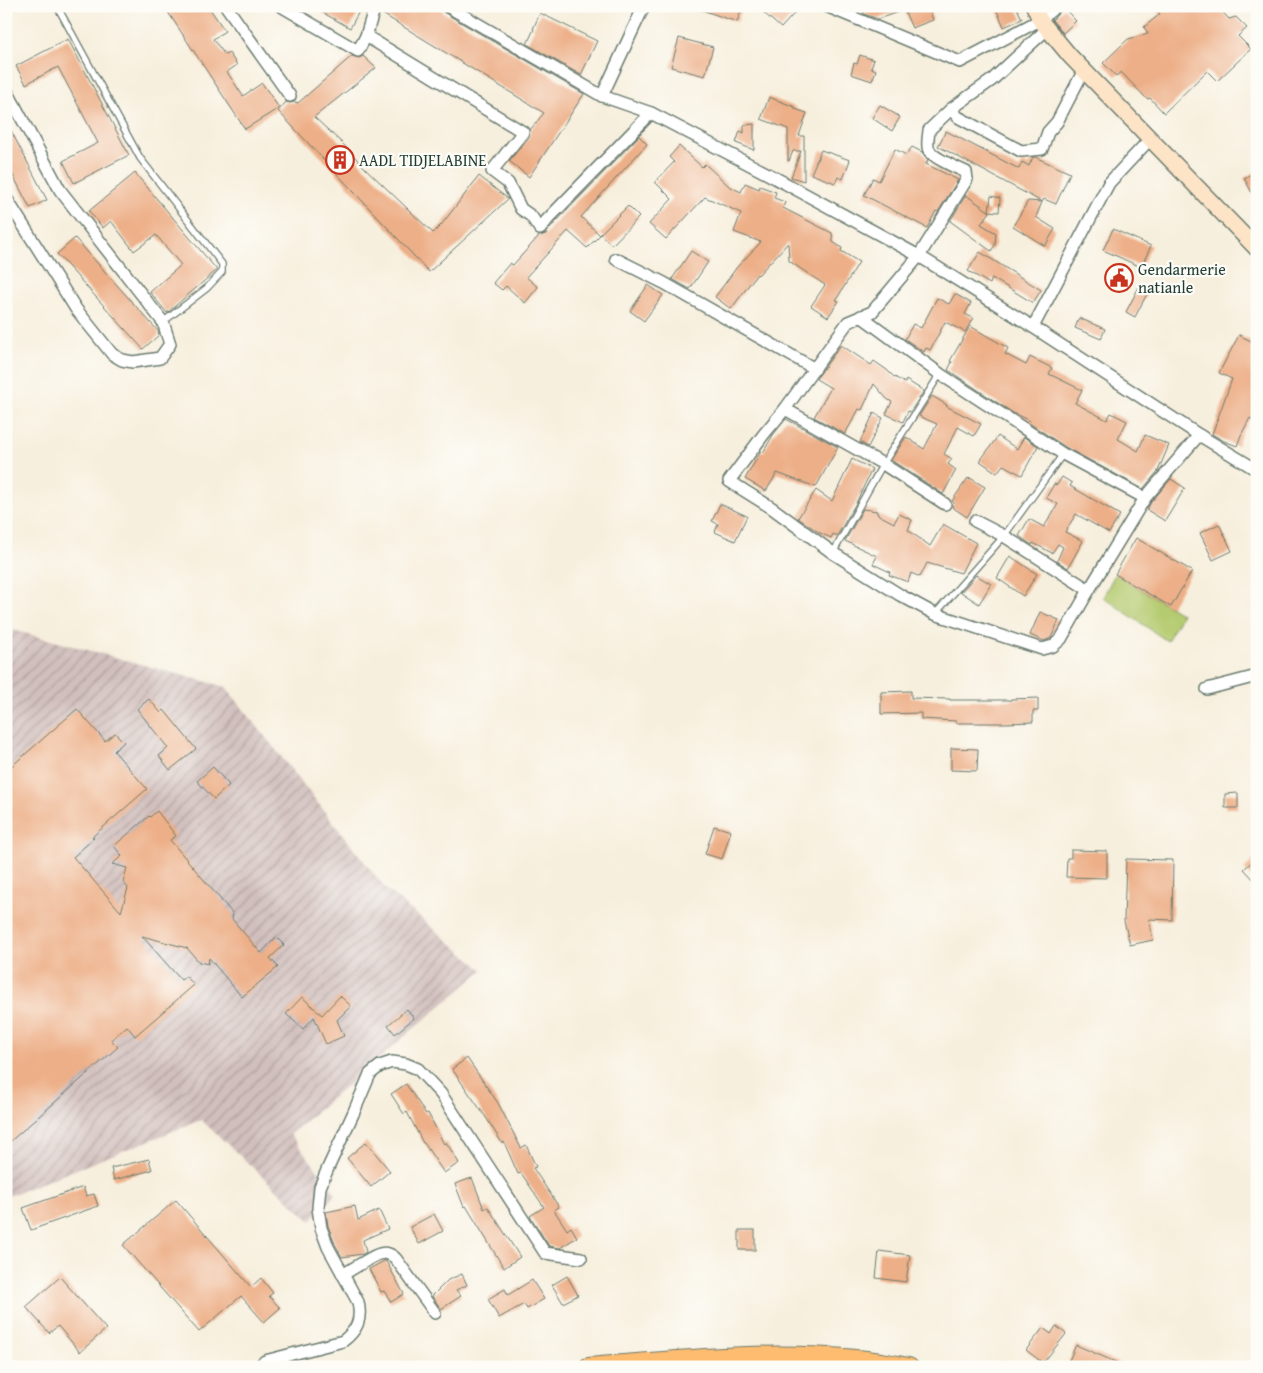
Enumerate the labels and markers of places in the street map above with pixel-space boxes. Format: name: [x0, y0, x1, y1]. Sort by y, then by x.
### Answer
building icon: AADL TIDJELABINE: [325, 145, 355, 175]
place label: AADL TIDJELABINE: [359, 148, 486, 172]
place label: Gendarmerie natianle: [1138, 257, 1226, 299]
public building icon: Gendarmerie natianle: [1104, 263, 1134, 293]

